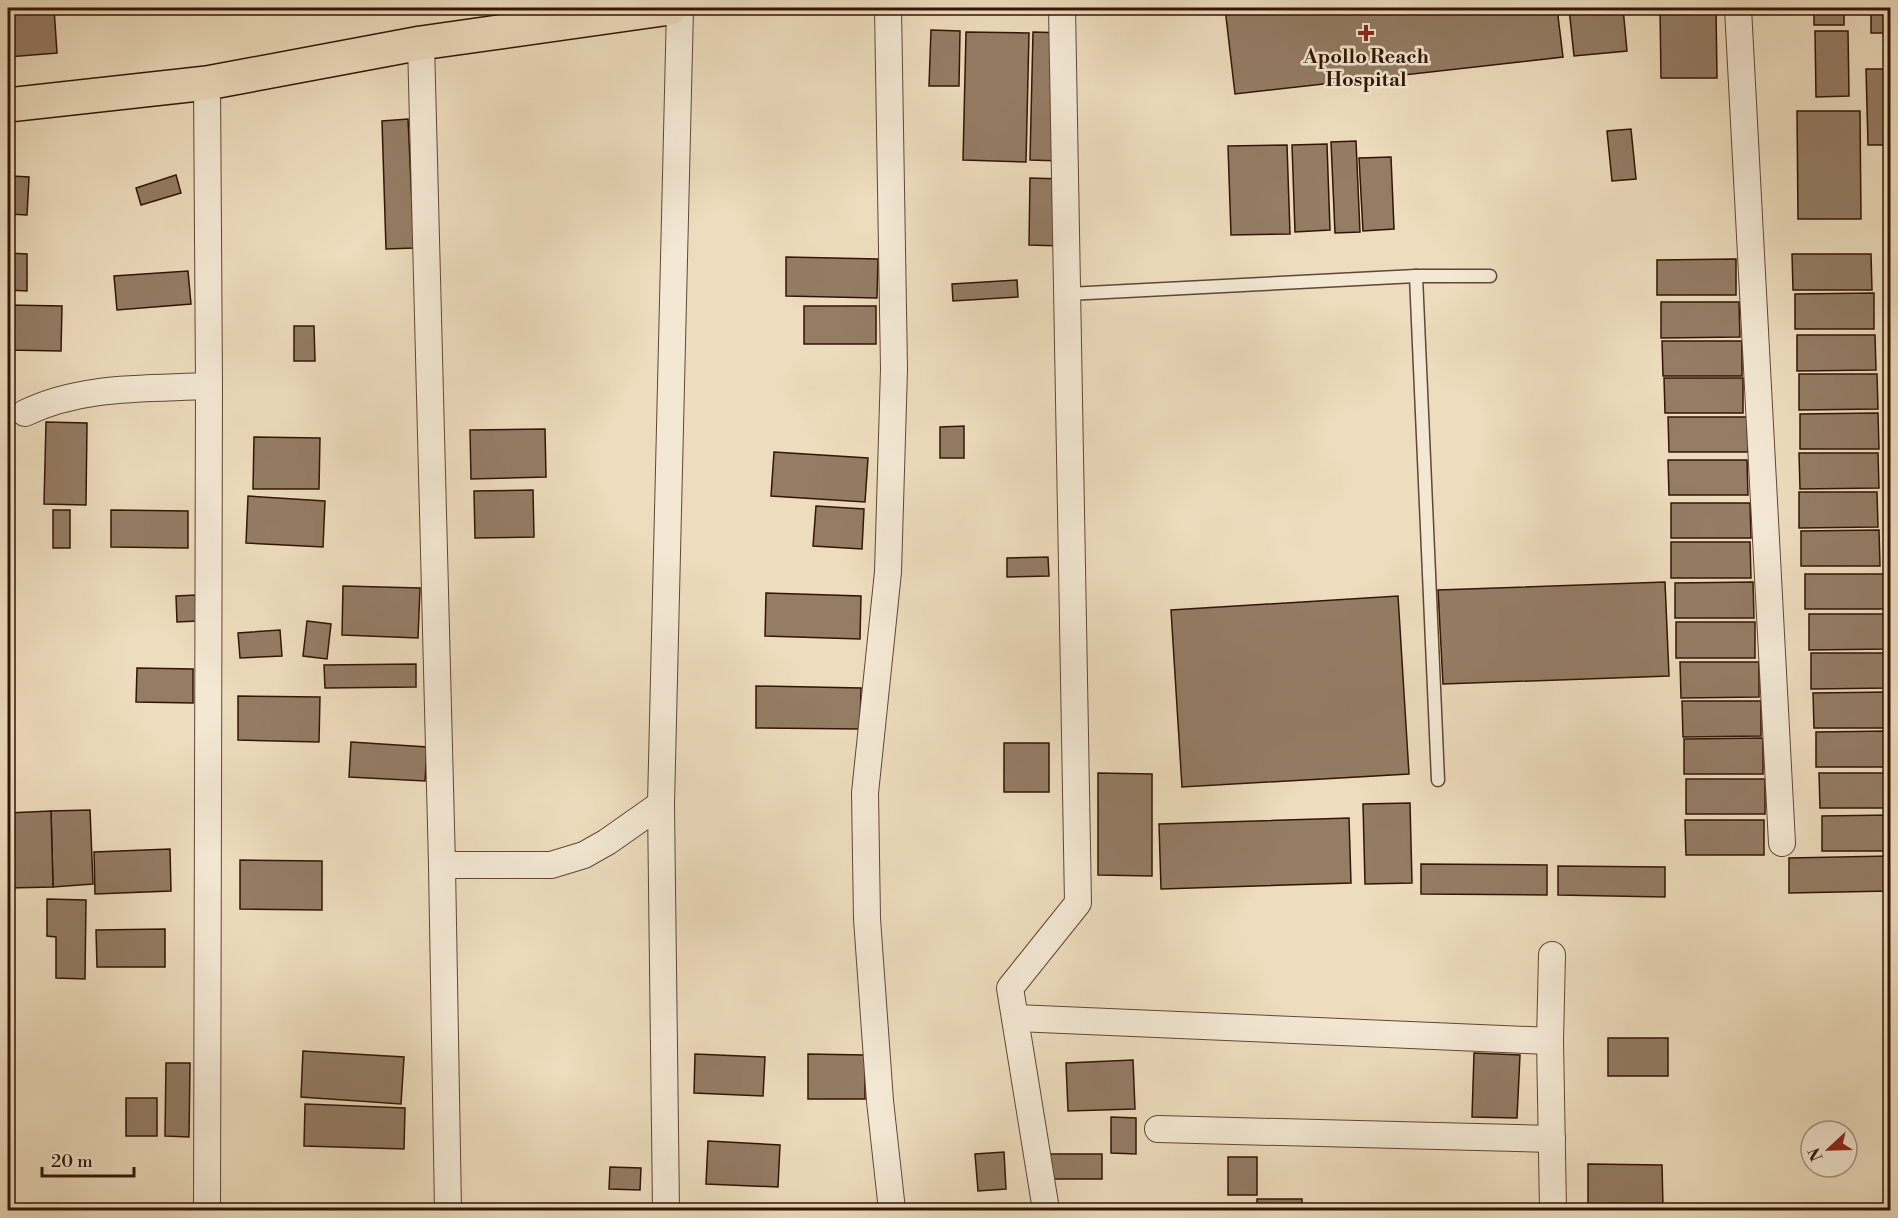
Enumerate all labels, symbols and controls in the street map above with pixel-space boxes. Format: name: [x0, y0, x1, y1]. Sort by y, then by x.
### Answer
marker: Apollo Reach Hospital: [1357, 24, 1375, 42]
place label: Apollo Reach Hospital: [1302, 45, 1429, 93]
north arrow: [1799, 1119, 1859, 1179]
scale bar: [42, 1140, 134, 1178]
text: N: [1804, 1144, 1828, 1164]
text: 20 m: [51, 1150, 93, 1173]

